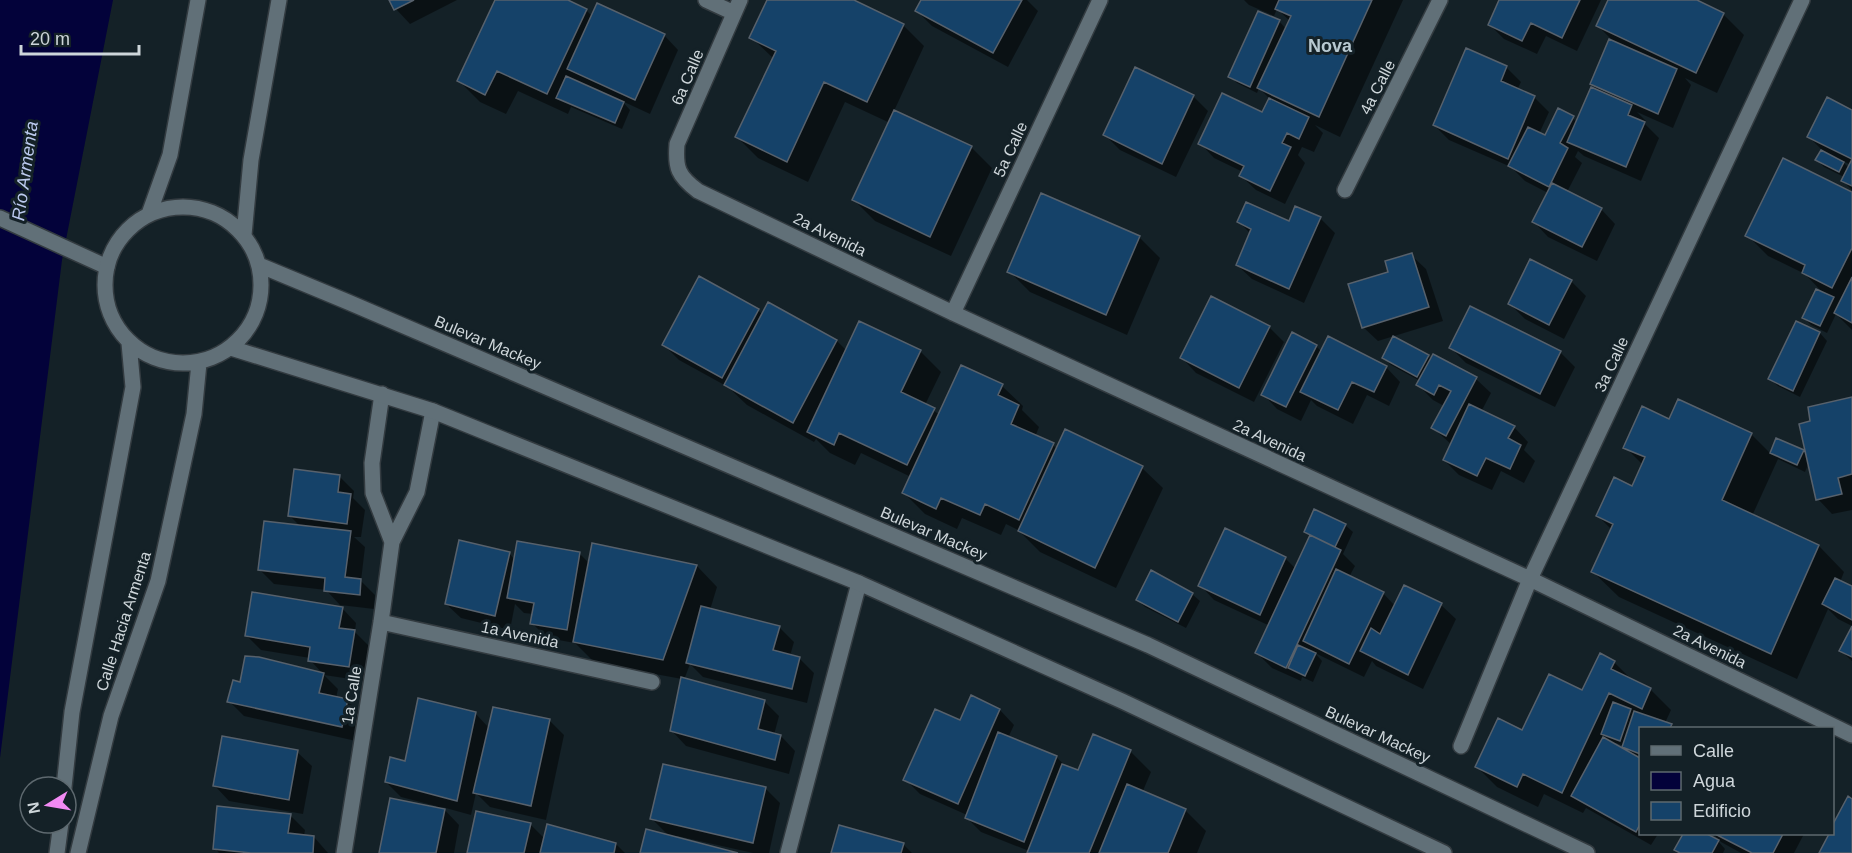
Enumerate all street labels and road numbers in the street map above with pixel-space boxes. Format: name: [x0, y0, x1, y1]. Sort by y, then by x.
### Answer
street label: 6a Calle: [668, 47, 707, 108]
street label: 4a Calle: [1357, 57, 1398, 117]
street label: 5a Calle: [990, 119, 1031, 179]
street label: 2a Avenida: [791, 210, 869, 259]
street label: Bulevar Mackey: [432, 312, 544, 373]
street label: 3a Calle: [1591, 334, 1632, 394]
street label: 2a Avenida: [1230, 416, 1309, 465]
street label: Bulevar Mackey: [878, 503, 990, 564]
street label: Calle Hacia Armenta: [93, 549, 154, 693]
street label: 1a Avenida: [480, 618, 560, 651]
street label: 2a Avenida: [1671, 622, 1749, 671]
street label: 1a Calle: [339, 665, 364, 725]
street label: Bulevar Mackey: [1323, 703, 1433, 766]

